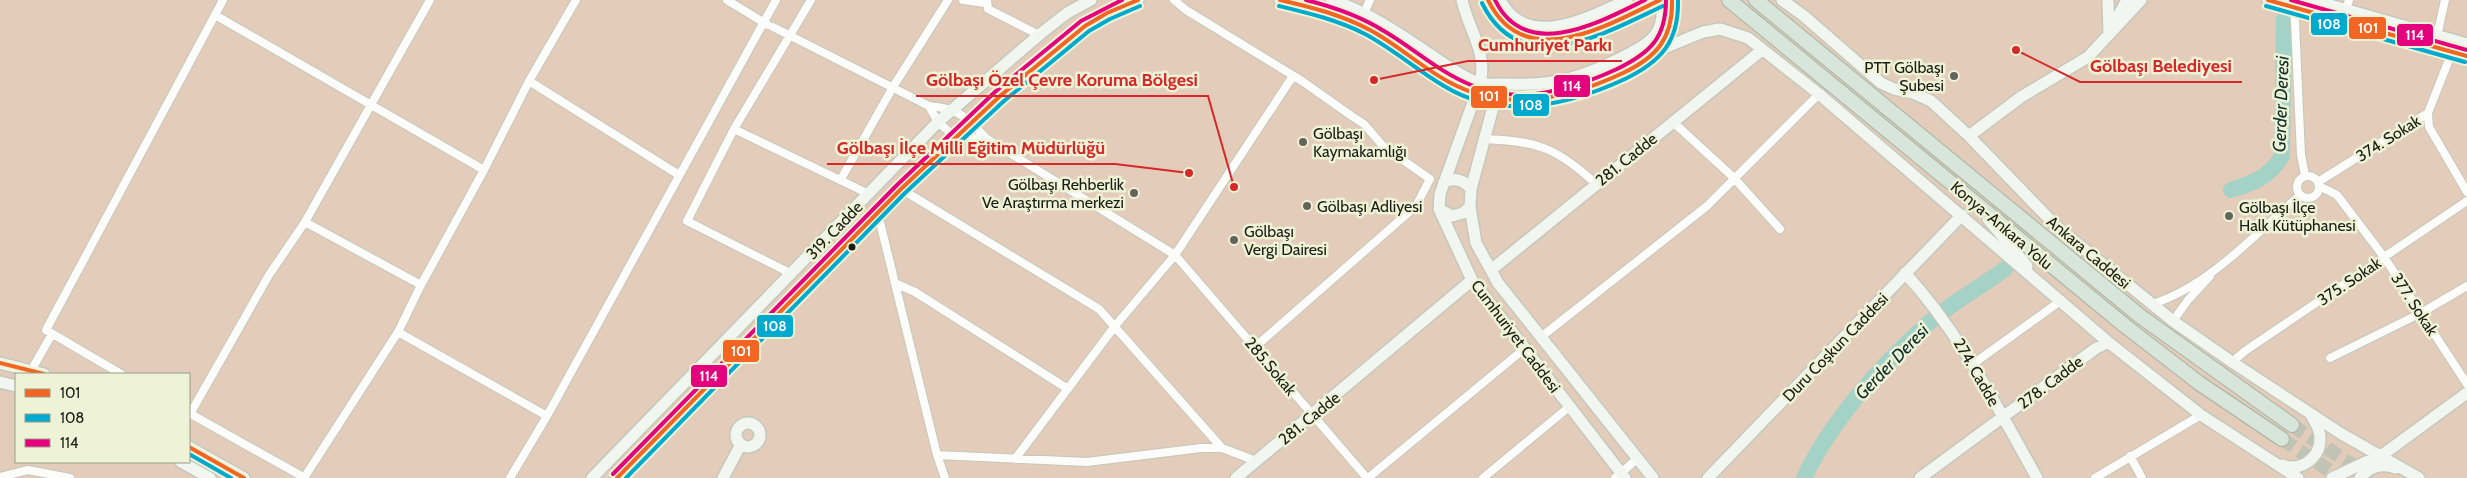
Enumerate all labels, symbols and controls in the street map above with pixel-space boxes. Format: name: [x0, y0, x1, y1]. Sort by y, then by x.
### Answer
line badge: 108: [2310, 12, 2348, 36]
text: 108: [2317, 15, 2341, 33]
line badge: 101: [2348, 16, 2387, 40]
text: 101: [2358, 19, 2378, 37]
line badge: 114: [2396, 23, 2434, 47]
text: 114: [2405, 26, 2425, 44]
callout: Cumhuriyet Parkı: [1468, 28, 1622, 61]
text: Cumhuriyet Parkı: [1478, 34, 1612, 56]
callout: Gölbaşı Belediyesi: [2080, 49, 2242, 82]
water label: Gerder Deresi: [2268, 54, 2294, 153]
text: Gölbaşı Belediyesi: [2090, 55, 2232, 77]
place label: PTT Gölbaşı Şubesi: [1864, 58, 1944, 95]
callout: Gölbaşı Özel Çevre Koruma Bölgesi: [916, 63, 1208, 96]
text: Gölbaşı Özel Çevre Koruma Bölgesi: [926, 69, 1198, 91]
marker: PTT Gölbaşı Şubesi: [1948, 70, 1960, 82]
line badge: 114: [1553, 74, 1591, 98]
text: 114: [1562, 77, 1582, 95]
line badge: 101: [1470, 85, 1508, 109]
text: 101: [1479, 87, 1499, 105]
line badge: 108: [1512, 93, 1550, 117]
text: 108: [1519, 96, 1543, 114]
street label: 374. Sokak: [2353, 111, 2425, 166]
place label: Gölbaşı Kaymakamlığı: [1313, 124, 1407, 161]
street label: 281. Cadde: [1592, 129, 1661, 190]
callout: Gölbaşı İlçe Milli Eğitim Müdürlüğü: [827, 131, 1115, 164]
marker: Gölbaşı Kaymakamlığı: [1297, 136, 1309, 148]
text: Gölbaşı İlçe Milli Eğitim Müdürlüğü: [837, 137, 1105, 159]
place label: Gölbaşı Rehberlik Ve Araştırma merkezi: [982, 175, 1125, 212]
street label: Konya-Ankara Yolu: [1947, 177, 2056, 273]
marker: Gölbaşı Rehberlik Ve Araştırma merkezi: [1128, 187, 1140, 199]
street label: 319. Cadde: [802, 197, 867, 263]
place label: Gölbaşı Adliyesi: [1317, 197, 1422, 216]
place label: Gölbaşı İlçe Halk Kütüphanesi: [2239, 198, 2356, 235]
marker: Gölbaşı Adliyesi: [1301, 200, 1313, 212]
marker: Gölbaşı İlçe Halk Kütüphanesi: [2223, 210, 2235, 222]
street label: Ankara Caddesi: [2043, 212, 2134, 293]
place label: Gölbaşı Vergi Dairesi: [1244, 222, 1327, 259]
marker: Gölbaşı Vergi Dairesi: [1228, 234, 1240, 246]
unlabelled marker: [847, 242, 857, 252]
street label: 375. Sokak: [2314, 253, 2385, 310]
street label: 377. Sokak: [2387, 269, 2442, 340]
street label: Cumhuriyet Caddesi: [1467, 276, 1564, 396]
street label: Duru Coşkun Caddesi: [1779, 289, 1892, 406]
line badge: 108: [756, 314, 794, 338]
text: 108: [763, 317, 787, 335]
water label: Gerder Deresi: [1851, 319, 1934, 404]
street label: 285.Sokak: [1241, 333, 1301, 400]
street label: 274. Cadde: [1950, 335, 2004, 410]
line badge: 101: [722, 339, 760, 363]
text: 101: [731, 342, 751, 360]
street label: 278. Cadde: [2014, 352, 2087, 413]
line badge: 114: [690, 364, 728, 388]
text: 114: [699, 367, 719, 385]
legend: [15, 373, 190, 463]
text: 101: [60, 384, 80, 402]
street label: 281. Cadde: [1275, 388, 1344, 449]
text: 108: [60, 409, 84, 427]
text: 114: [60, 434, 79, 452]

